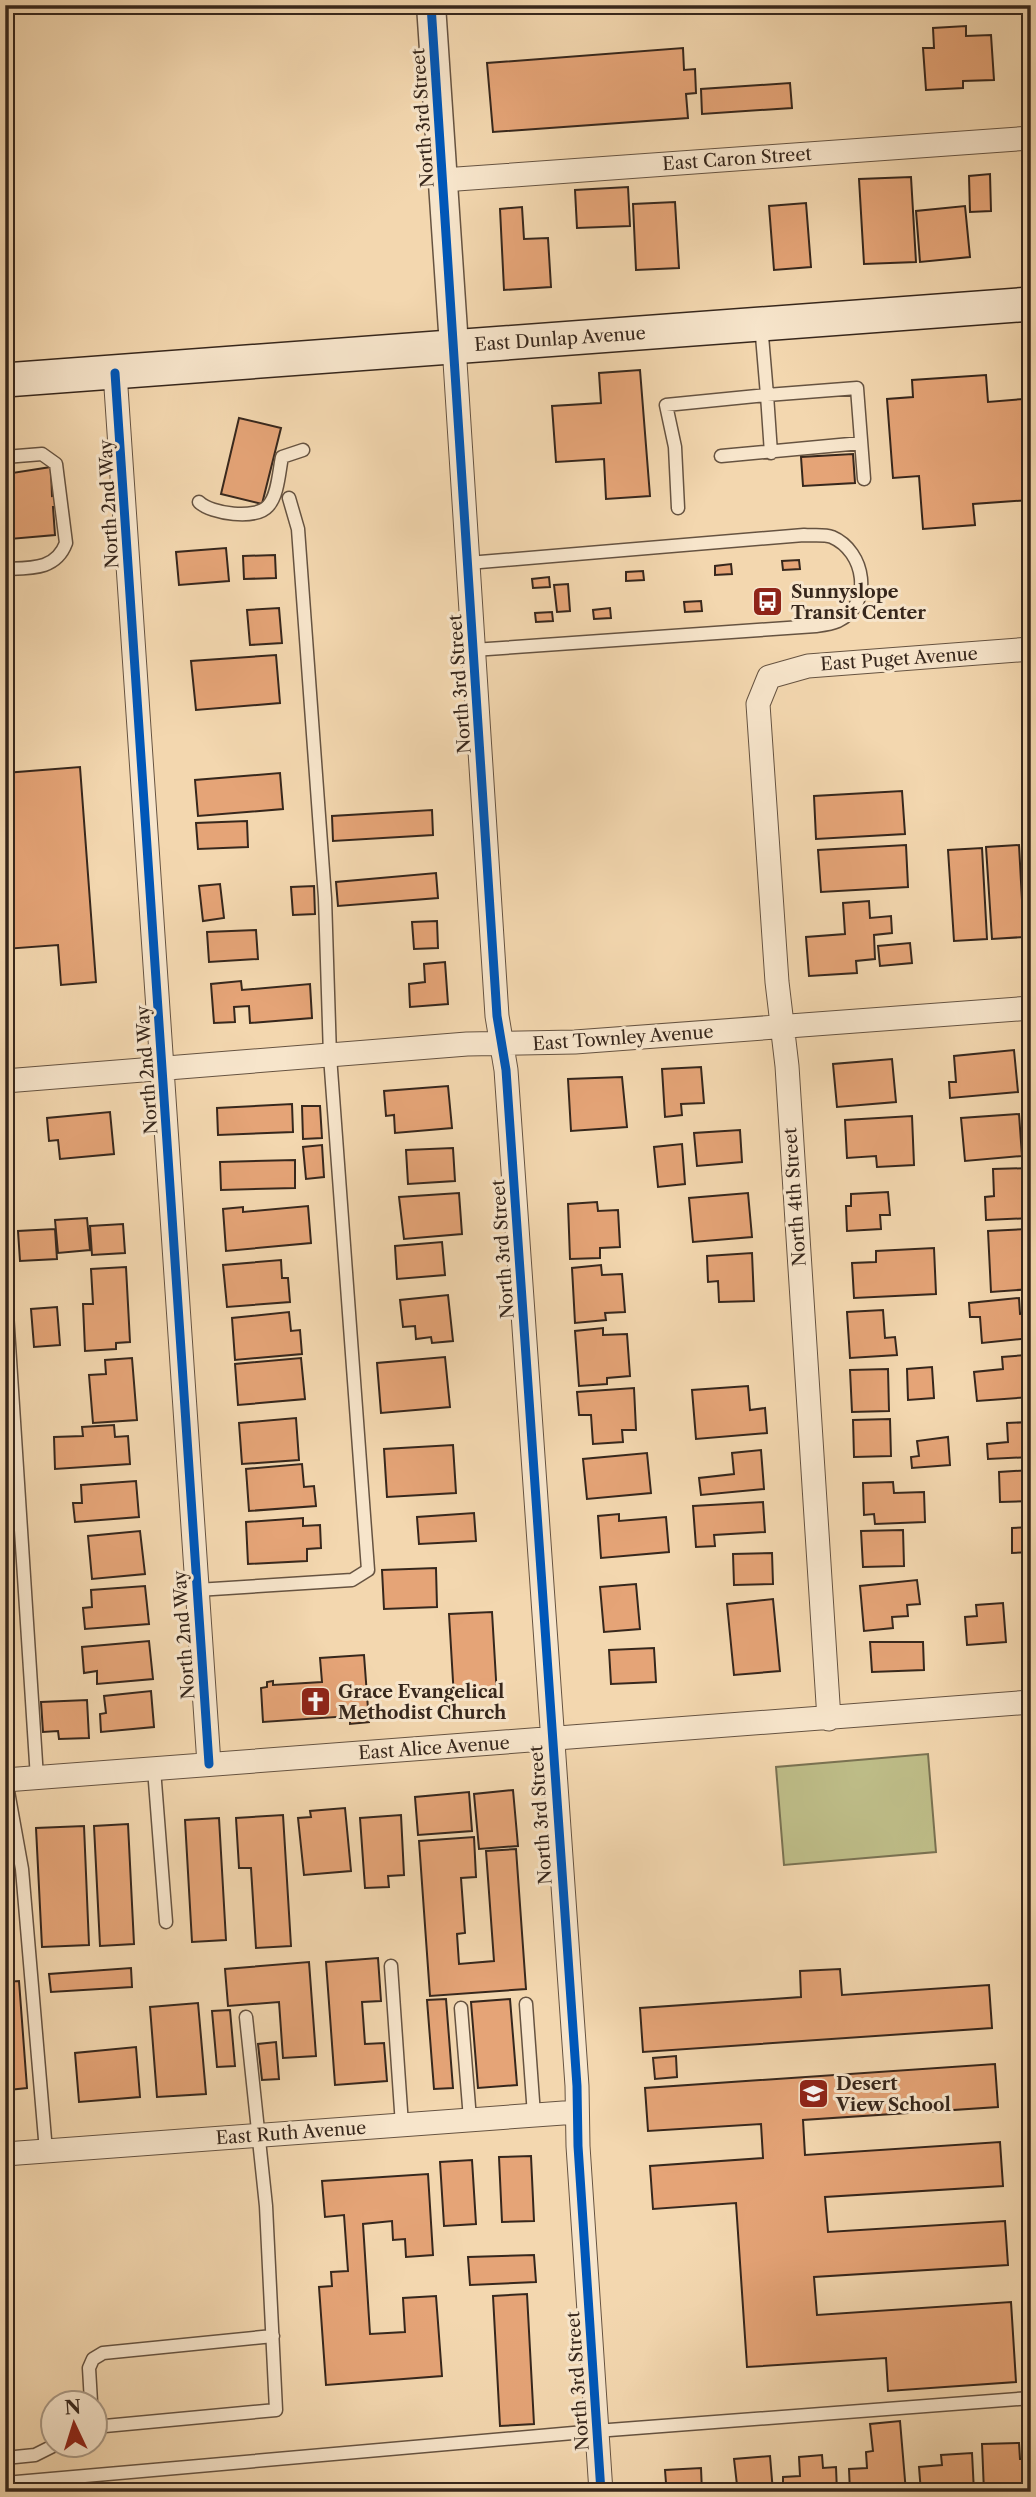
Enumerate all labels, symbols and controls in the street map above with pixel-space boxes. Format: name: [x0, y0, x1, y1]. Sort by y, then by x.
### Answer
street label: North 3rd Street: [407, 47, 439, 188]
street label: East Caron Street: [662, 143, 813, 175]
street label: East Dunlap Avenue: [474, 322, 646, 356]
street label: North 2nd Way: [95, 438, 123, 569]
place label: Sunnyslope Transit Center: [791, 581, 926, 624]
bus stop icon: Sunnyslope Transit Center: [751, 585, 785, 619]
street label: North 3rd Street: [444, 613, 476, 754]
street label: East Puget Avenue: [820, 643, 978, 675]
street label: North 2nd Way: [131, 1004, 162, 1135]
street label: East Townley Avenue: [532, 1021, 714, 1055]
street label: North 4th Street: [779, 1126, 811, 1267]
street label: North 3rd Street: [487, 1178, 519, 1319]
street label: North 2nd Way: [168, 1569, 199, 1700]
place label: Grace Evangelical Methodist Church: [338, 1681, 507, 1724]
church icon: Grace Evangelical Methodist Church: [298, 1685, 332, 1719]
street label: East Alice Avenue: [358, 1732, 510, 1764]
street label: North 3rd Street: [525, 1744, 557, 1885]
place label: Desert View School: [835, 2073, 951, 2116]
school or university icon: Desert View School: [796, 2077, 830, 2111]
street label: East Ruth Avenue: [215, 2117, 367, 2149]
street label: North 3rd Street: [562, 2310, 594, 2451]
north arrow: [38, 2388, 108, 2458]
text: N: [64, 2395, 82, 2420]

